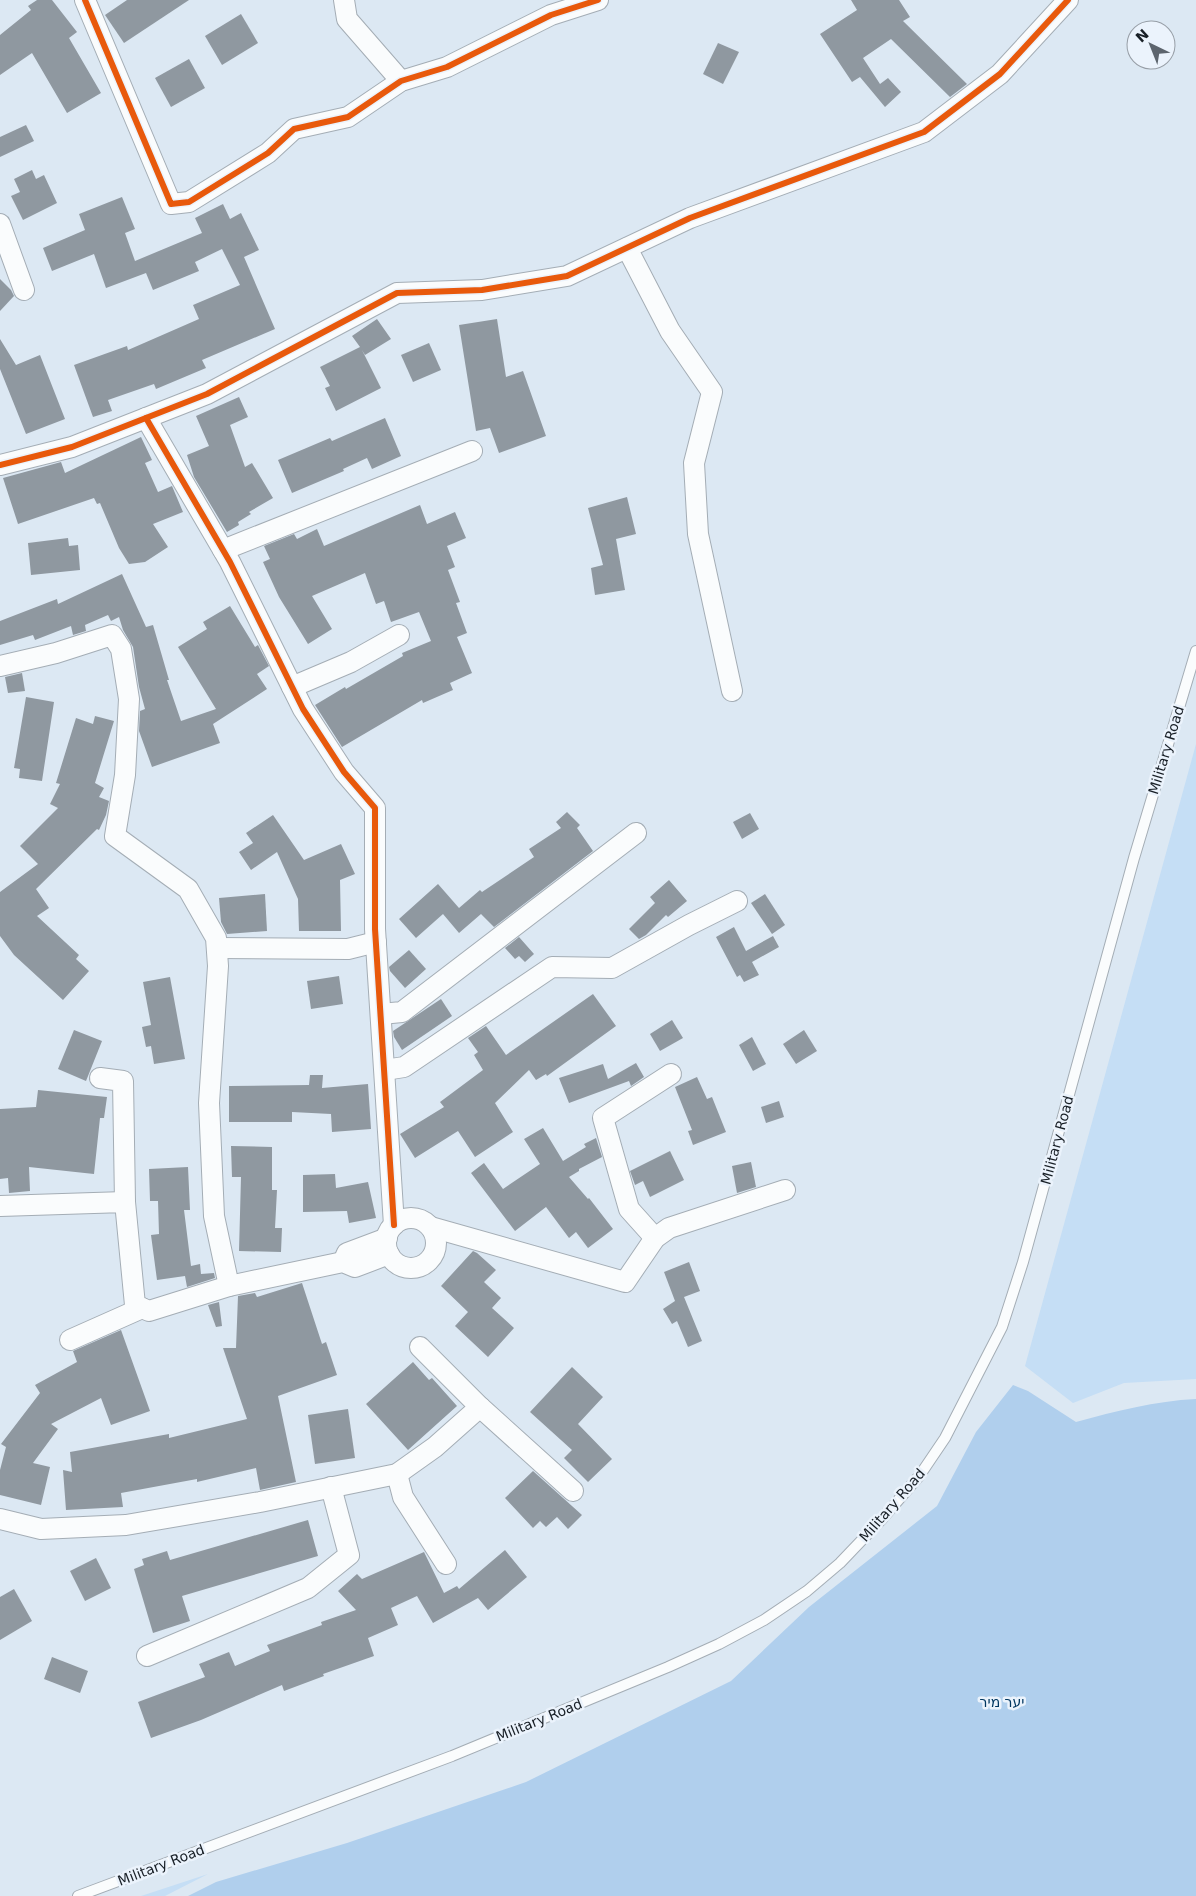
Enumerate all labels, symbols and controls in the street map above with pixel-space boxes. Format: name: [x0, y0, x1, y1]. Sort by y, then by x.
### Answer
north arrow: [1126, 20, 1176, 70]
text: N: [1132, 26, 1152, 45]
street label: Military Road: [1145, 704, 1187, 796]
street label: Military Road: [1037, 1094, 1077, 1186]
street label: Military Road: [856, 1465, 928, 1545]
park label: יער מיר: [980, 1694, 1024, 1710]
street label: Military Road: [494, 1695, 584, 1745]
street label: Military Road: [115, 1841, 207, 1889]

